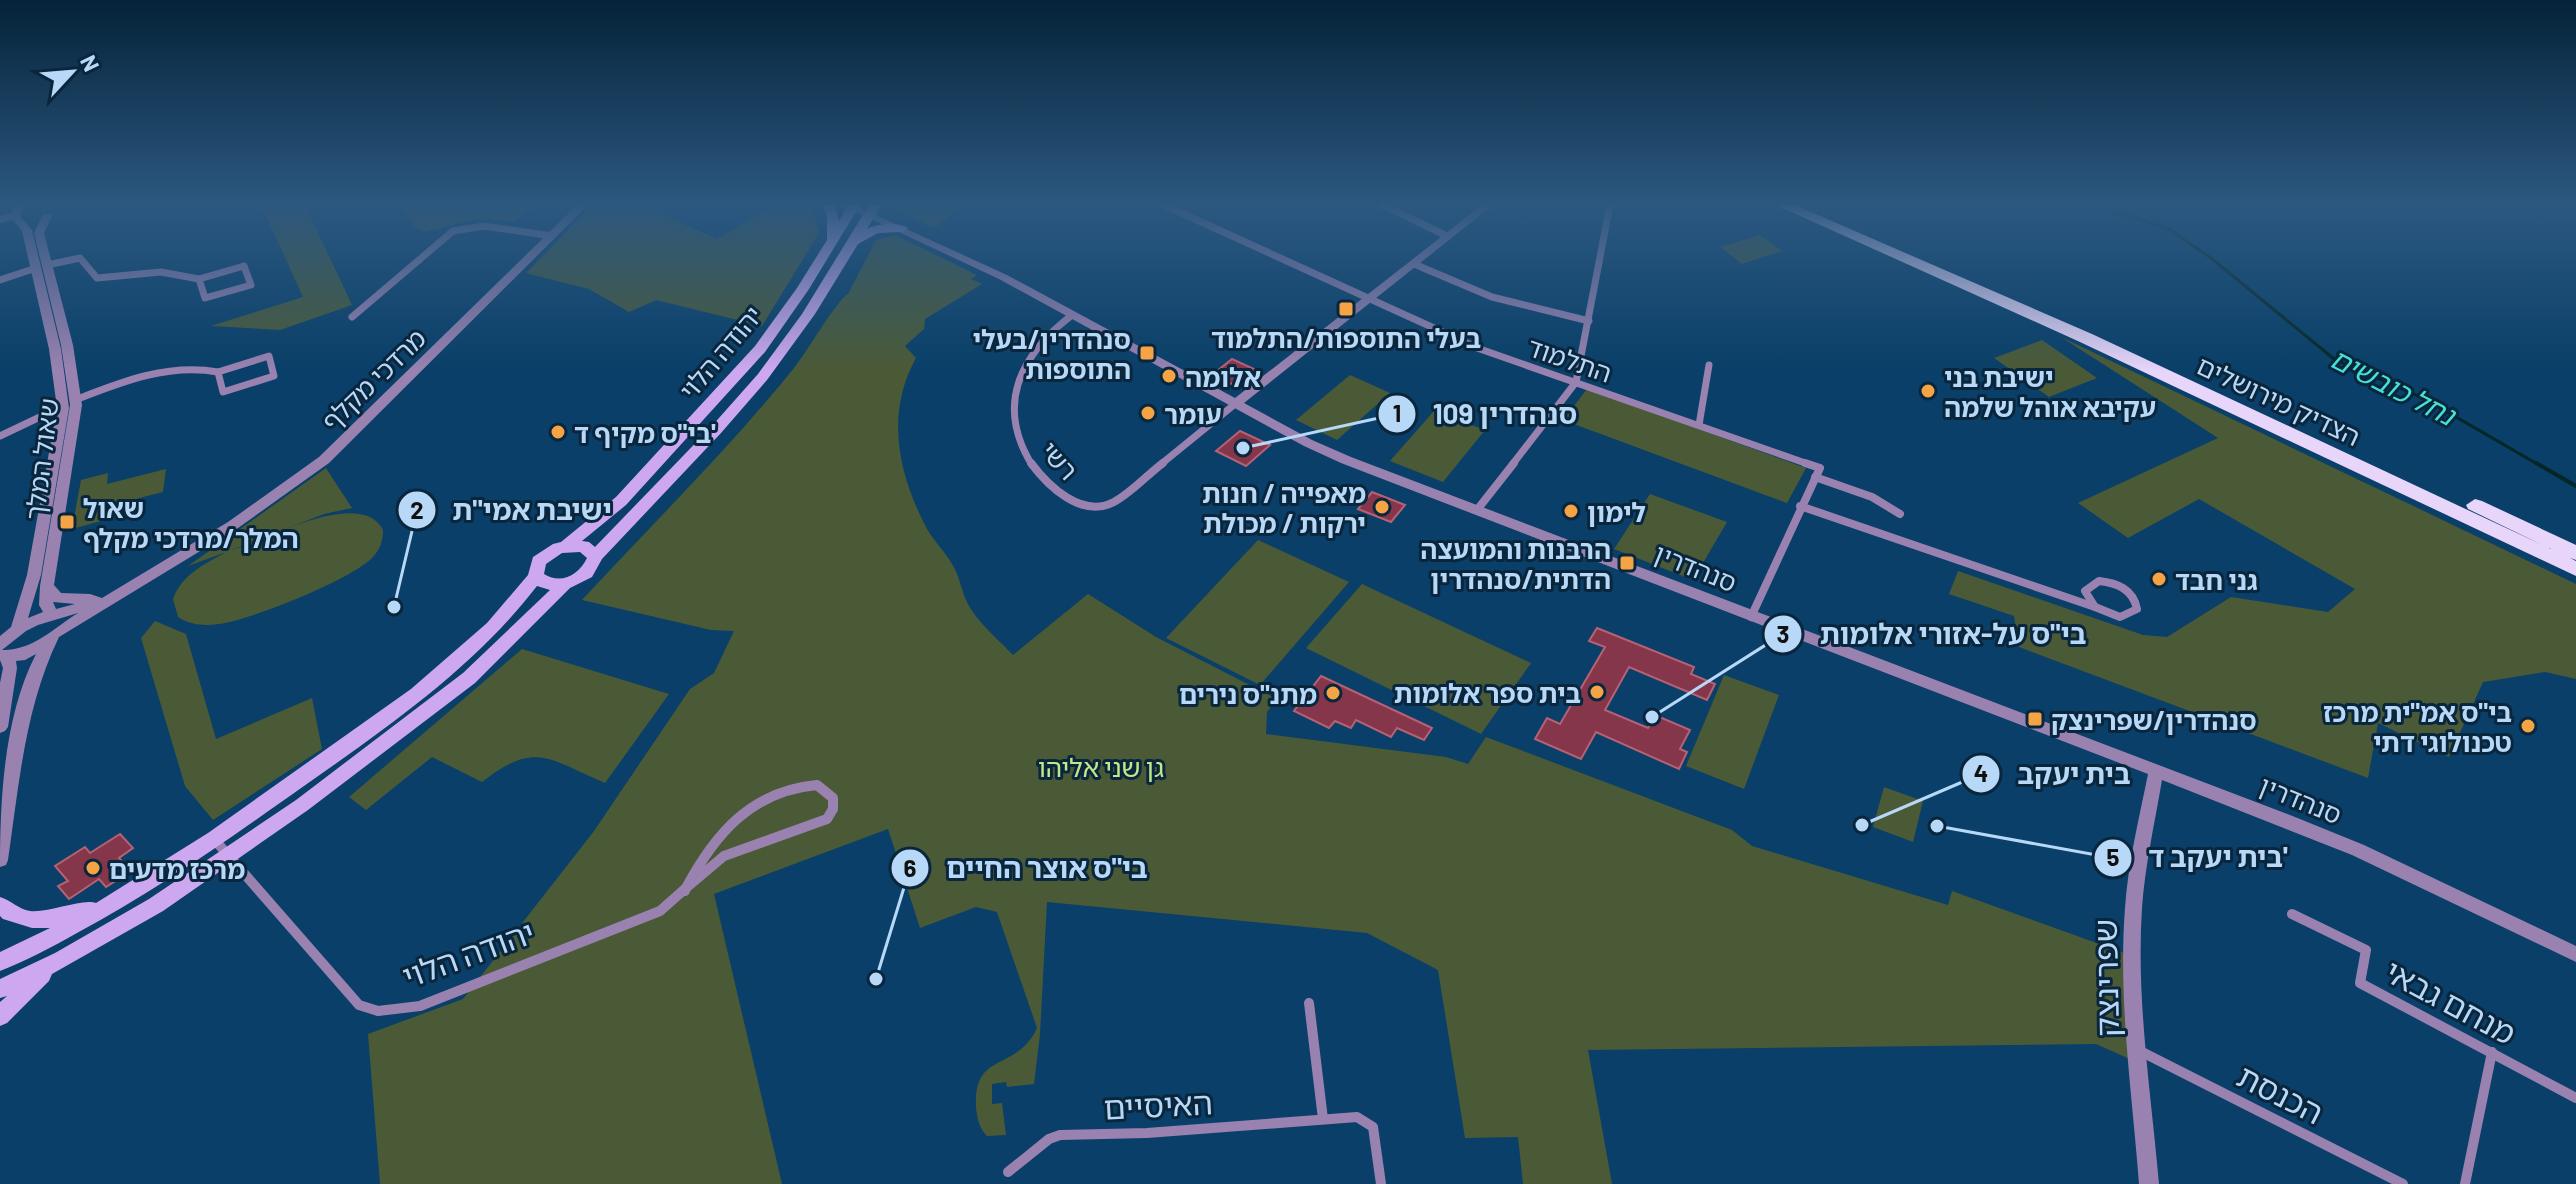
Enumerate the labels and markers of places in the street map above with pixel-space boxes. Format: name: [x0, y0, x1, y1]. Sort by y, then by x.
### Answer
marker: בעלי התוספות/התלמוד: [1337, 300, 1355, 318]
place label: בעלי התוספות/התלמוד: [1211, 322, 1481, 353]
place label: סנהדרין/בעלי התוספות: [973, 323, 1131, 384]
marker: סנהדרין/בעלי התוספות: [1138, 344, 1156, 362]
place label: אלומה: [1185, 361, 1261, 392]
place label: ישיבת בני עקיבא אוהל שלמה: [1944, 361, 2156, 422]
marker: אלומה: [1160, 367, 1178, 385]
marker: ישיבת בני עקיבא אוהל שלמה: [1919, 382, 1937, 400]
callout: סנהדרין 109: [1377, 388, 1593, 440]
place label: עומר: [1164, 398, 1222, 429]
marker: עומר: [1139, 404, 1157, 422]
place label: בי"ס מקיף ד': [574, 417, 716, 448]
marker: בי"ס מקיף ד': [549, 423, 567, 441]
place label: מאפייה / חנות ירקות / מכולת: [1202, 477, 1366, 538]
callout: ישיבת אמי"ת: [397, 484, 628, 536]
place label: שאול המלך/מרדכי מקלף: [83, 492, 299, 553]
place label: לימון: [1587, 496, 1646, 527]
marker: מאפייה / חנות ירקות / מכולת: [1373, 498, 1391, 516]
marker: לימון: [1562, 502, 1580, 520]
marker: שאול המלך/מרדכי מקלף: [58, 513, 76, 531]
place label: הרבנות והמועצה הדתית/סנהדרין: [1420, 533, 1611, 594]
marker: הרבנות והמועצה הדתית/סנהדרין: [1618, 554, 1636, 572]
place label: גני חבד: [2175, 564, 2258, 595]
marker: גני חבד: [2150, 570, 2168, 588]
callout: בי"ס על-אזורי אלומות: [1763, 608, 2102, 660]
place label: בית ספר אלומות: [1394, 677, 1581, 708]
place label: מתנ"ס נירים: [1179, 678, 1317, 709]
marker: בית ספר אלומות: [1588, 683, 1606, 701]
marker: מתנ"ס נירים: [1324, 684, 1342, 702]
place label: בי"ס אמ"ית מרכז טכנולוגי דתי: [2323, 696, 2512, 757]
place label: סנהדרין/שפרינצק: [2051, 704, 2257, 735]
marker: סנהדרין/שפרינצק: [2026, 710, 2044, 728]
marker: בי"ס אמ"ית מרכז טכנולוגי דתי: [2519, 717, 2537, 735]
callout: בית יעקב: [1961, 748, 2146, 800]
callout: בית יעקב ד': [2093, 832, 2304, 884]
callout: בי"ס אוצר החיים: [890, 842, 1163, 894]
place label: מרכז מדעים: [109, 853, 245, 884]
marker: מרכז מדעים: [84, 859, 102, 877]

